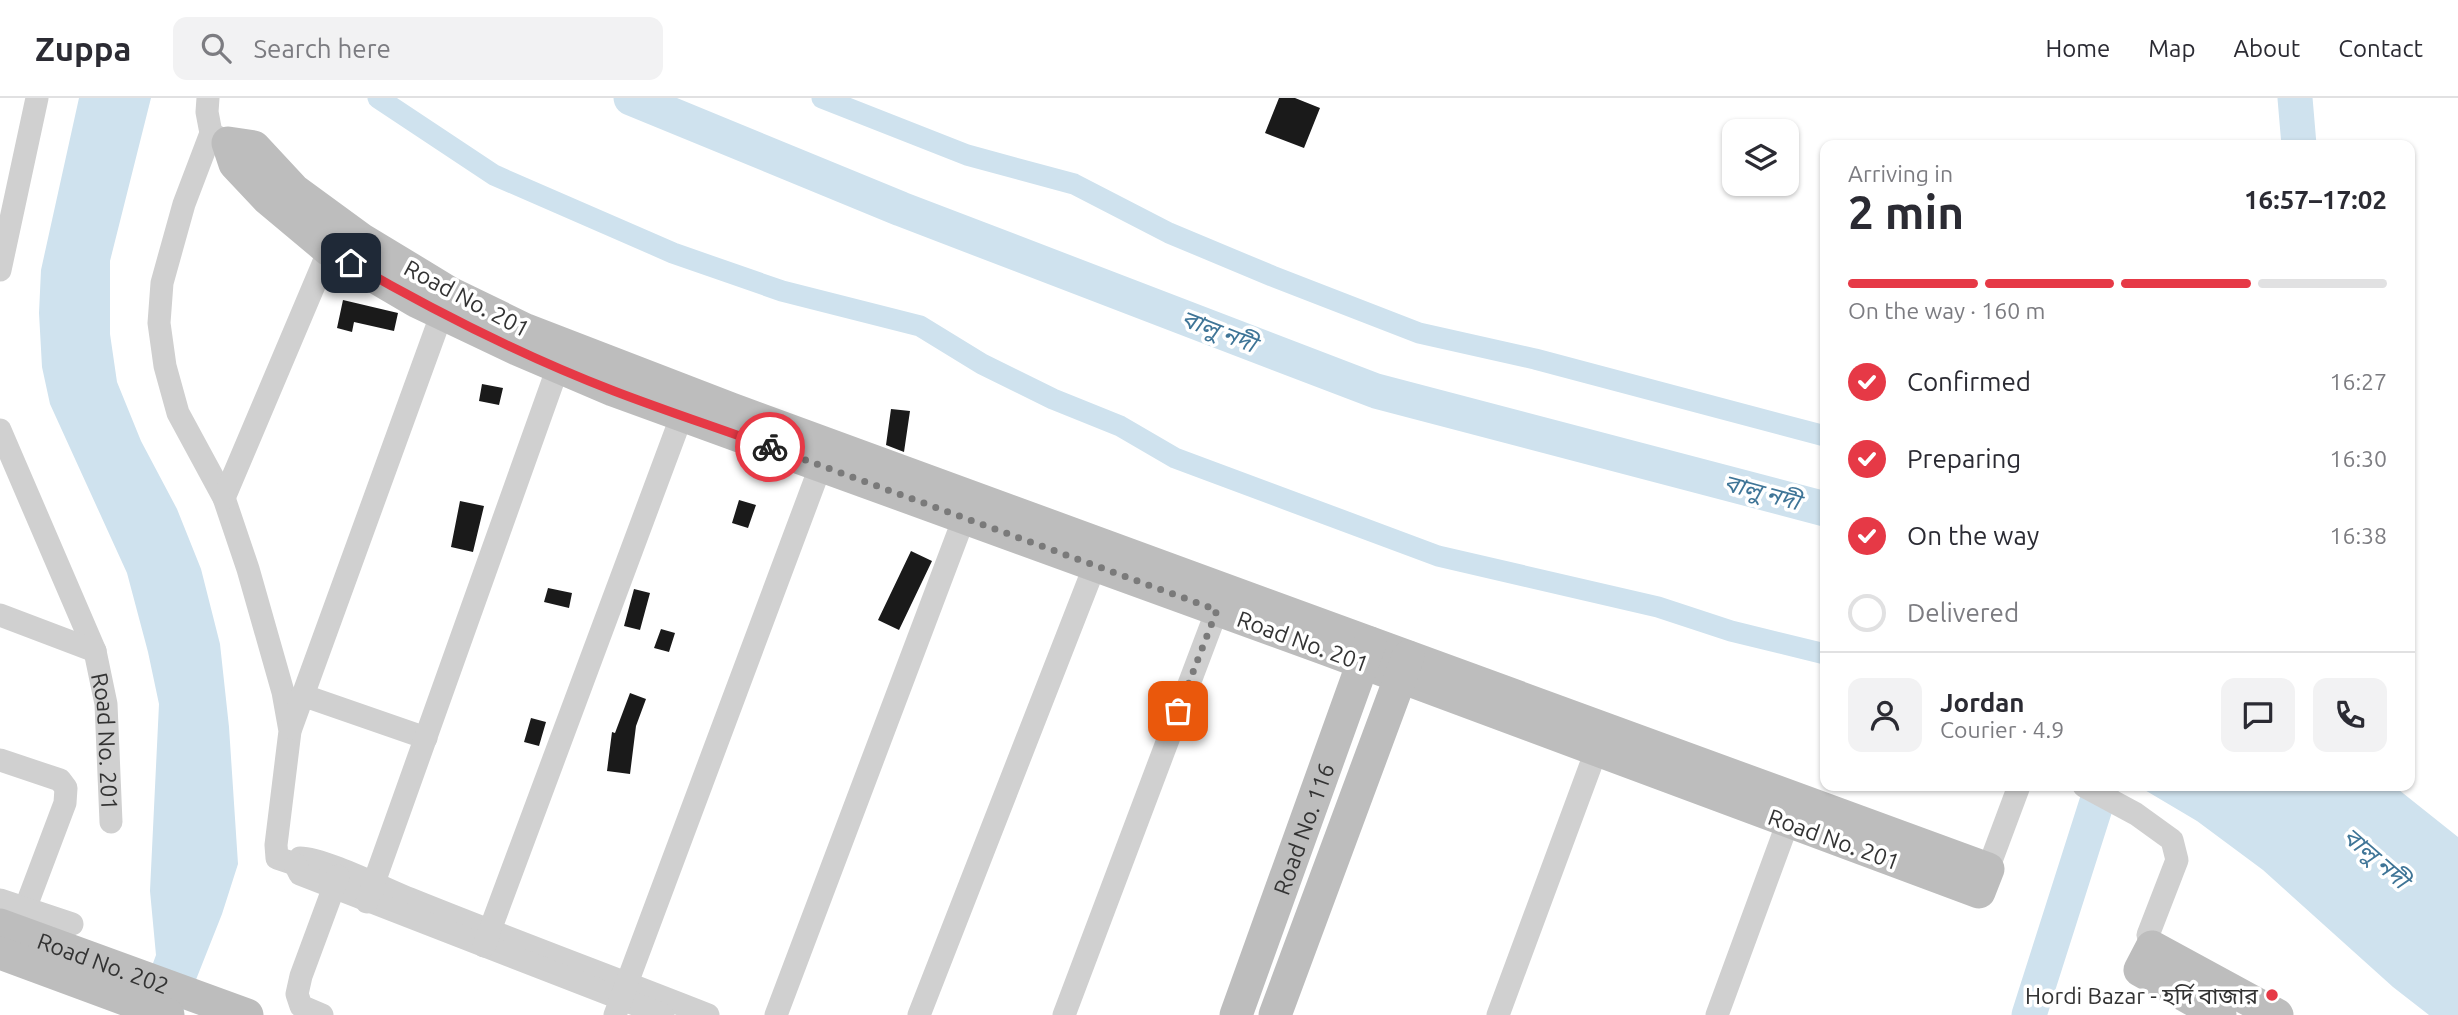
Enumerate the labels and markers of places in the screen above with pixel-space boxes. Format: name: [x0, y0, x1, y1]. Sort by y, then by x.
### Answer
pin: [321, 233, 381, 293]
pin: [1148, 681, 1208, 741]
place label: Hordi Bazar - হর্দি বাজার: [2025, 983, 2258, 1008]
marker: Hordi Bazar - হর্দি বাজার: [2264, 987, 2280, 1003]

